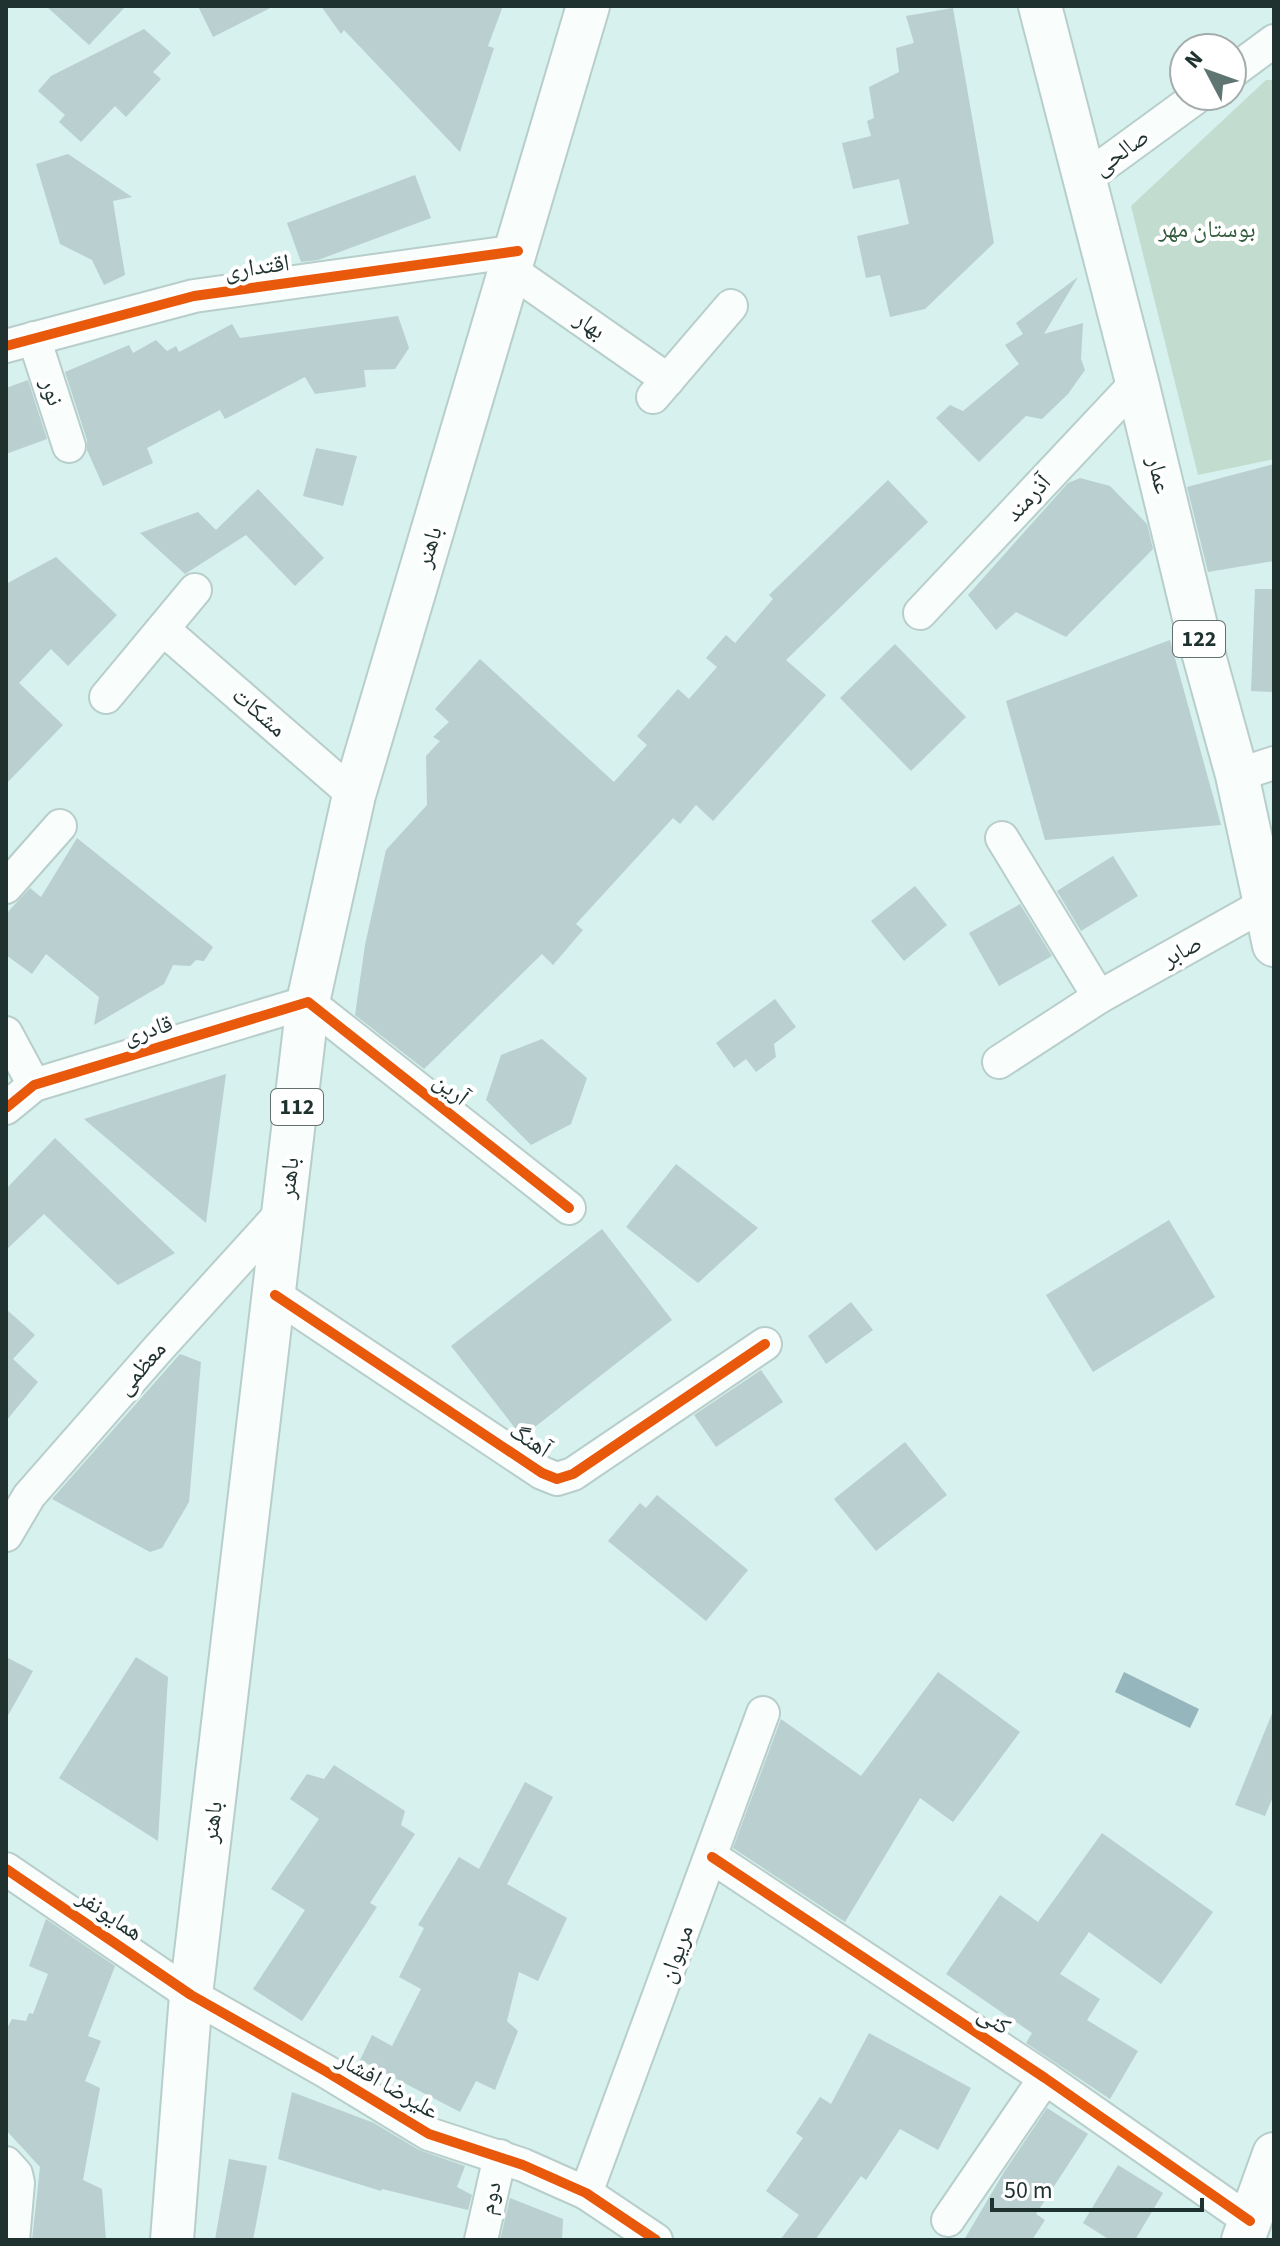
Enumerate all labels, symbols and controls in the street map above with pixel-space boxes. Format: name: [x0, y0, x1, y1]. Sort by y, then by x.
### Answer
north arrow: [1168, 32, 1248, 112]
text: N: [1177, 44, 1211, 76]
street label: صالحی: [1085, 119, 1157, 185]
park label: بوستان مهر: [1158, 212, 1255, 247]
street label: اقتداری: [222, 245, 292, 289]
street label: بهار: [566, 301, 613, 348]
street label: نور: [31, 373, 73, 410]
street label: عمار: [1137, 452, 1181, 497]
street label: آذرمند: [997, 466, 1060, 530]
street label: باهنر: [406, 522, 452, 573]
road number: 122: [1173, 621, 1225, 657]
street label: مشکات: [224, 678, 294, 746]
street label: صابر: [1155, 926, 1209, 977]
street label: قادری: [119, 1006, 177, 1054]
street label: آرین: [426, 1064, 477, 1115]
road number: 112: [271, 1089, 323, 1125]
street label: باهنر: [269, 1155, 309, 1201]
street label: معظمی: [107, 1333, 175, 1403]
street label: آهنگ: [502, 1413, 559, 1467]
street label: باهنر: [192, 1799, 232, 1846]
street label: همایونفر: [69, 1879, 150, 1950]
street label: مریوان: [649, 1920, 703, 1988]
street label: کنی: [970, 1996, 1018, 2044]
street label: علیرضا افشار: [329, 2041, 446, 2128]
scale bar: [992, 2162, 1202, 2212]
text: 50 m: [1004, 2173, 1053, 2208]
street label: دوم: [469, 2178, 511, 2218]

